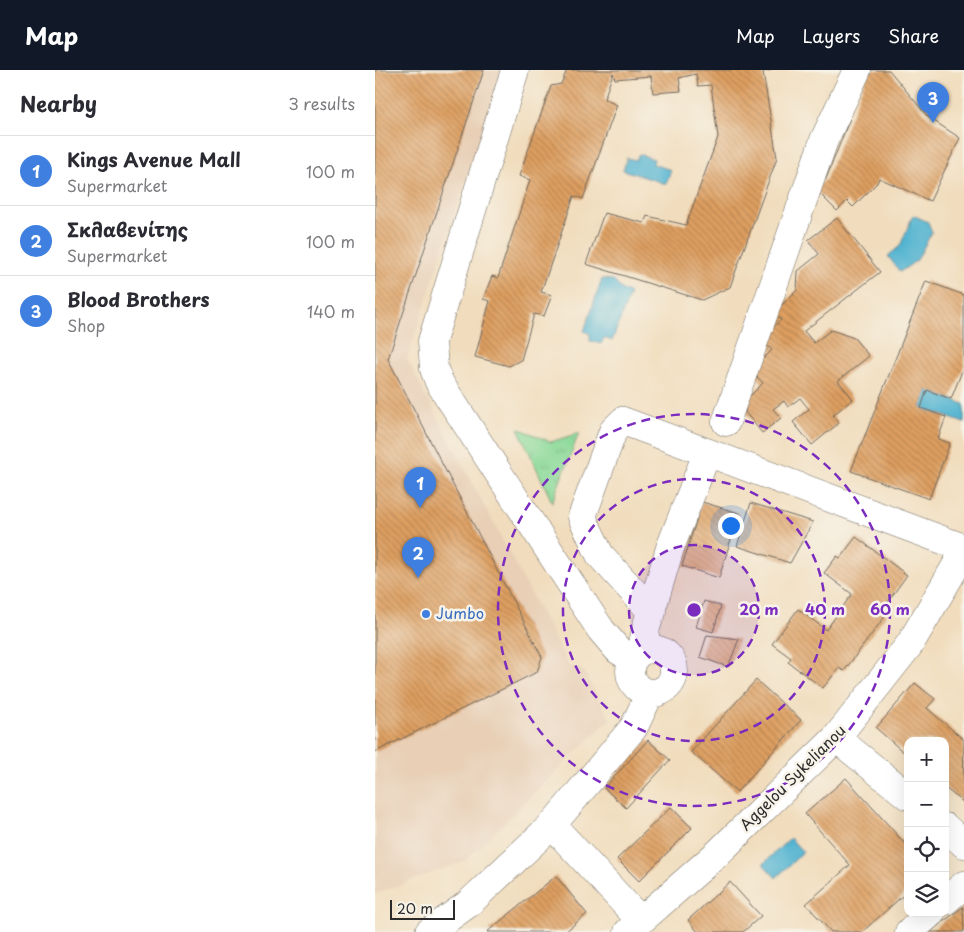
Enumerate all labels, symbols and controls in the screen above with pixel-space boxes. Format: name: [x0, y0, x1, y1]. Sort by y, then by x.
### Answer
text: Map: [25, 17, 78, 53]
text: Map: [736, 22, 775, 49]
text: Layers: [803, 22, 860, 49]
text: Share: [888, 22, 939, 49]
pin: 3: [917, 82, 949, 123]
text: Nearby: [20, 87, 97, 119]
text: 3 results: [288, 91, 355, 115]
text: Kings Avenue Mall: [67, 145, 240, 173]
text: 1: [32, 159, 40, 183]
text: 100 m: [306, 159, 355, 183]
text: Supermarket: [67, 173, 167, 197]
text: Σκλαβενίτης: [67, 215, 188, 243]
text: 2: [30, 229, 42, 253]
text: 100 m: [306, 229, 355, 253]
text: Supermarket: [67, 243, 167, 267]
text: Blood Brothers: [67, 285, 210, 313]
text: 3: [31, 299, 41, 323]
text: 140 m: [307, 299, 355, 323]
text: Shop: [67, 313, 105, 337]
pin: 1: [404, 467, 436, 508]
your location: [718, 513, 744, 539]
pin: 2: [402, 537, 434, 578]
text: 20 m: [740, 597, 778, 620]
text: 40 m: [805, 597, 845, 620]
text: 60 m: [870, 597, 910, 620]
place label: Jumbo: [436, 601, 484, 624]
centre of rings: [685, 601, 703, 619]
marker: Jumbo: [420, 608, 432, 620]
street label: Aggelou Sykelianou: [734, 719, 850, 835]
map controls: [904, 737, 949, 917]
button: +: [904, 737, 949, 782]
button: −: [904, 782, 949, 827]
button: locate: [904, 827, 949, 872]
button: layers: [904, 872, 949, 917]
scale bar: [390, 897, 455, 920]
text: 20 m: [397, 898, 433, 919]

